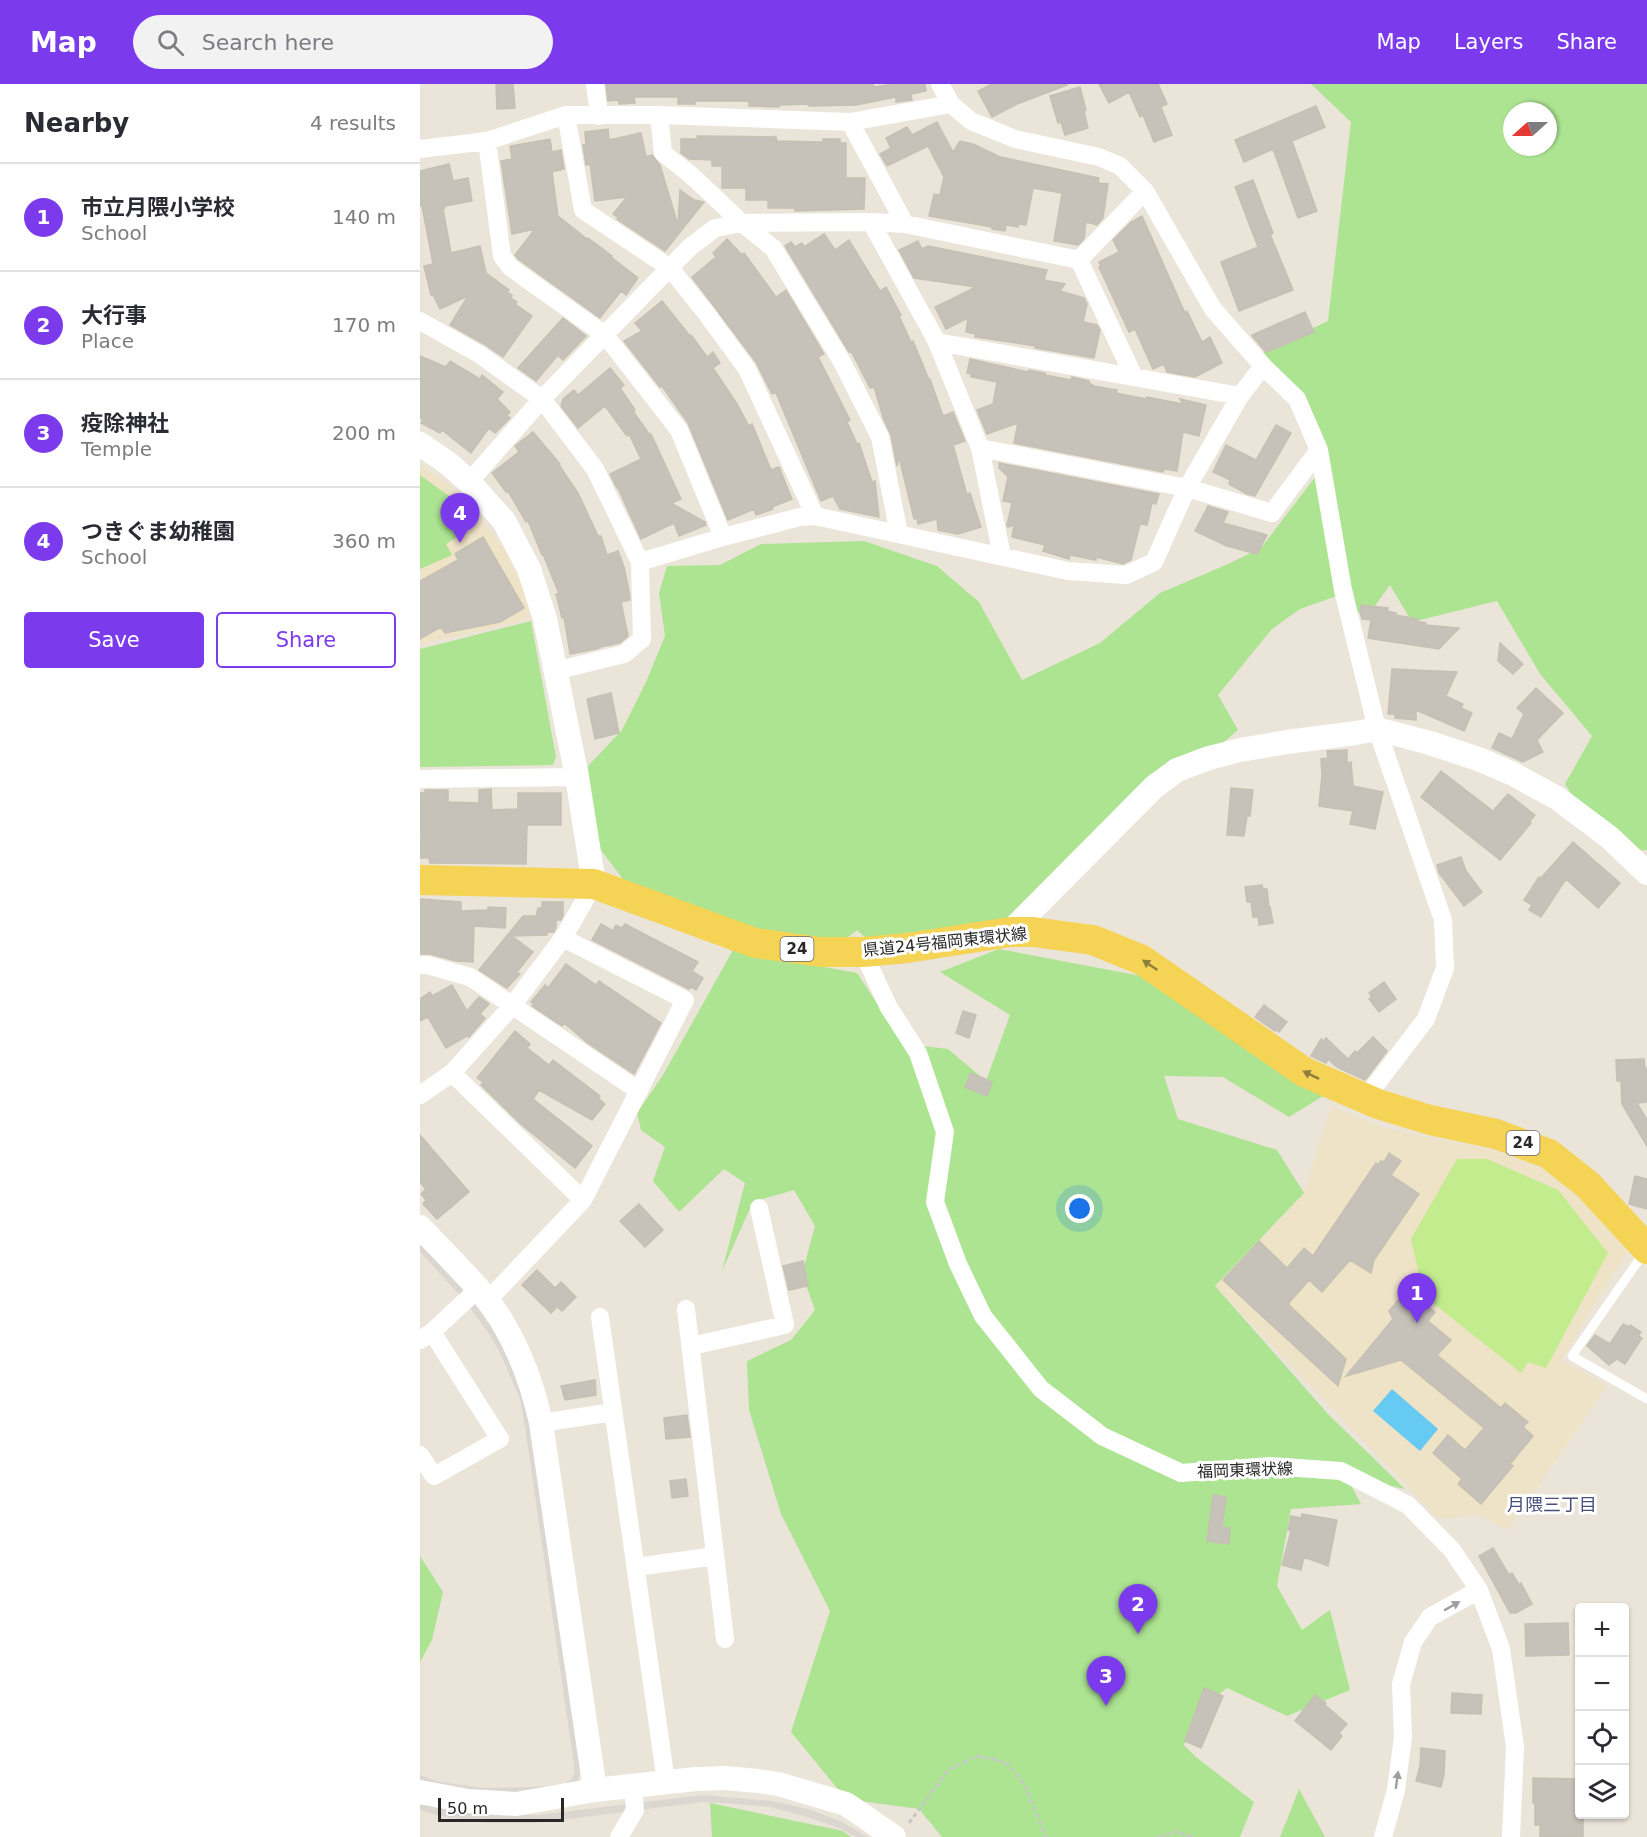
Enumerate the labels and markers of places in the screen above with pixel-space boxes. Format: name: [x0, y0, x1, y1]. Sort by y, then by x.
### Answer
pin: 4: [440, 494, 480, 543]
pin: 1: [1398, 1274, 1436, 1323]
pin: 2: [1118, 1584, 1158, 1634]
pin: 3: [1086, 1656, 1126, 1706]

